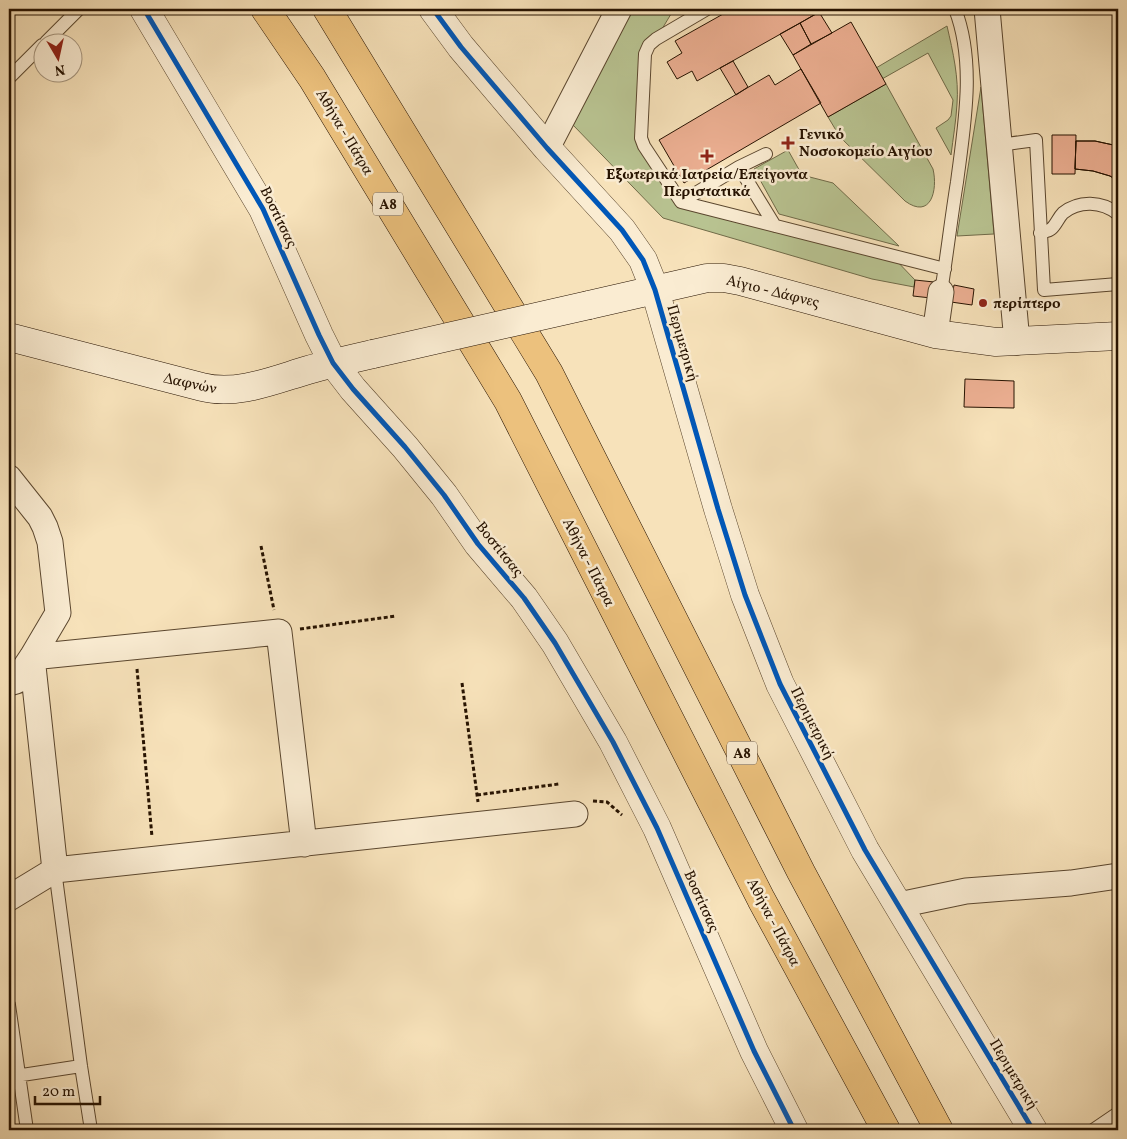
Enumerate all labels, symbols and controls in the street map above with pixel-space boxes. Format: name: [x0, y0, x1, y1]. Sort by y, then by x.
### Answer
north arrow: [32, 32, 82, 82]
text: N: [53, 59, 66, 80]
street label: Αθήνα - Πάτρα: [310, 86, 378, 180]
place label: Γενικό Νοσοκομείο Αιγίου: [799, 125, 933, 163]
marker: Γενικό Νοσοκομείο Αιγίου: [781, 136, 795, 150]
marker: Εξωτερικά Ιατρεία/Επείγοντα Περιστατικά: [700, 149, 714, 163]
place label: Εξωτερικά Ιατρεία/Επείγοντα Περιστατικά: [606, 165, 808, 203]
street label: Βοστίτσας: [254, 183, 302, 252]
road number: Α8: [373, 192, 403, 215]
street label: Αίγιο - Δάφνες: [724, 271, 822, 314]
place label: περίπτερο: [993, 294, 1061, 315]
marker: περίπτερο: [977, 297, 989, 309]
street label: Περιμετρική: [661, 302, 703, 384]
street label: Δαφνών: [161, 369, 218, 400]
street label: Αθήνα - Πάτρα: [556, 515, 619, 611]
street label: Βοστίτσας: [470, 518, 528, 582]
street label: Περιμετρική: [784, 684, 839, 764]
road number: Α8: [727, 741, 757, 764]
street label: Βοστίτσας: [678, 867, 724, 936]
street label: Αθήνα - Πάτρα: [741, 875, 805, 970]
street label: Περιμετρική: [983, 1035, 1042, 1114]
scale bar: [35, 1074, 100, 1106]
text: 20 m: [42, 1082, 75, 1103]

